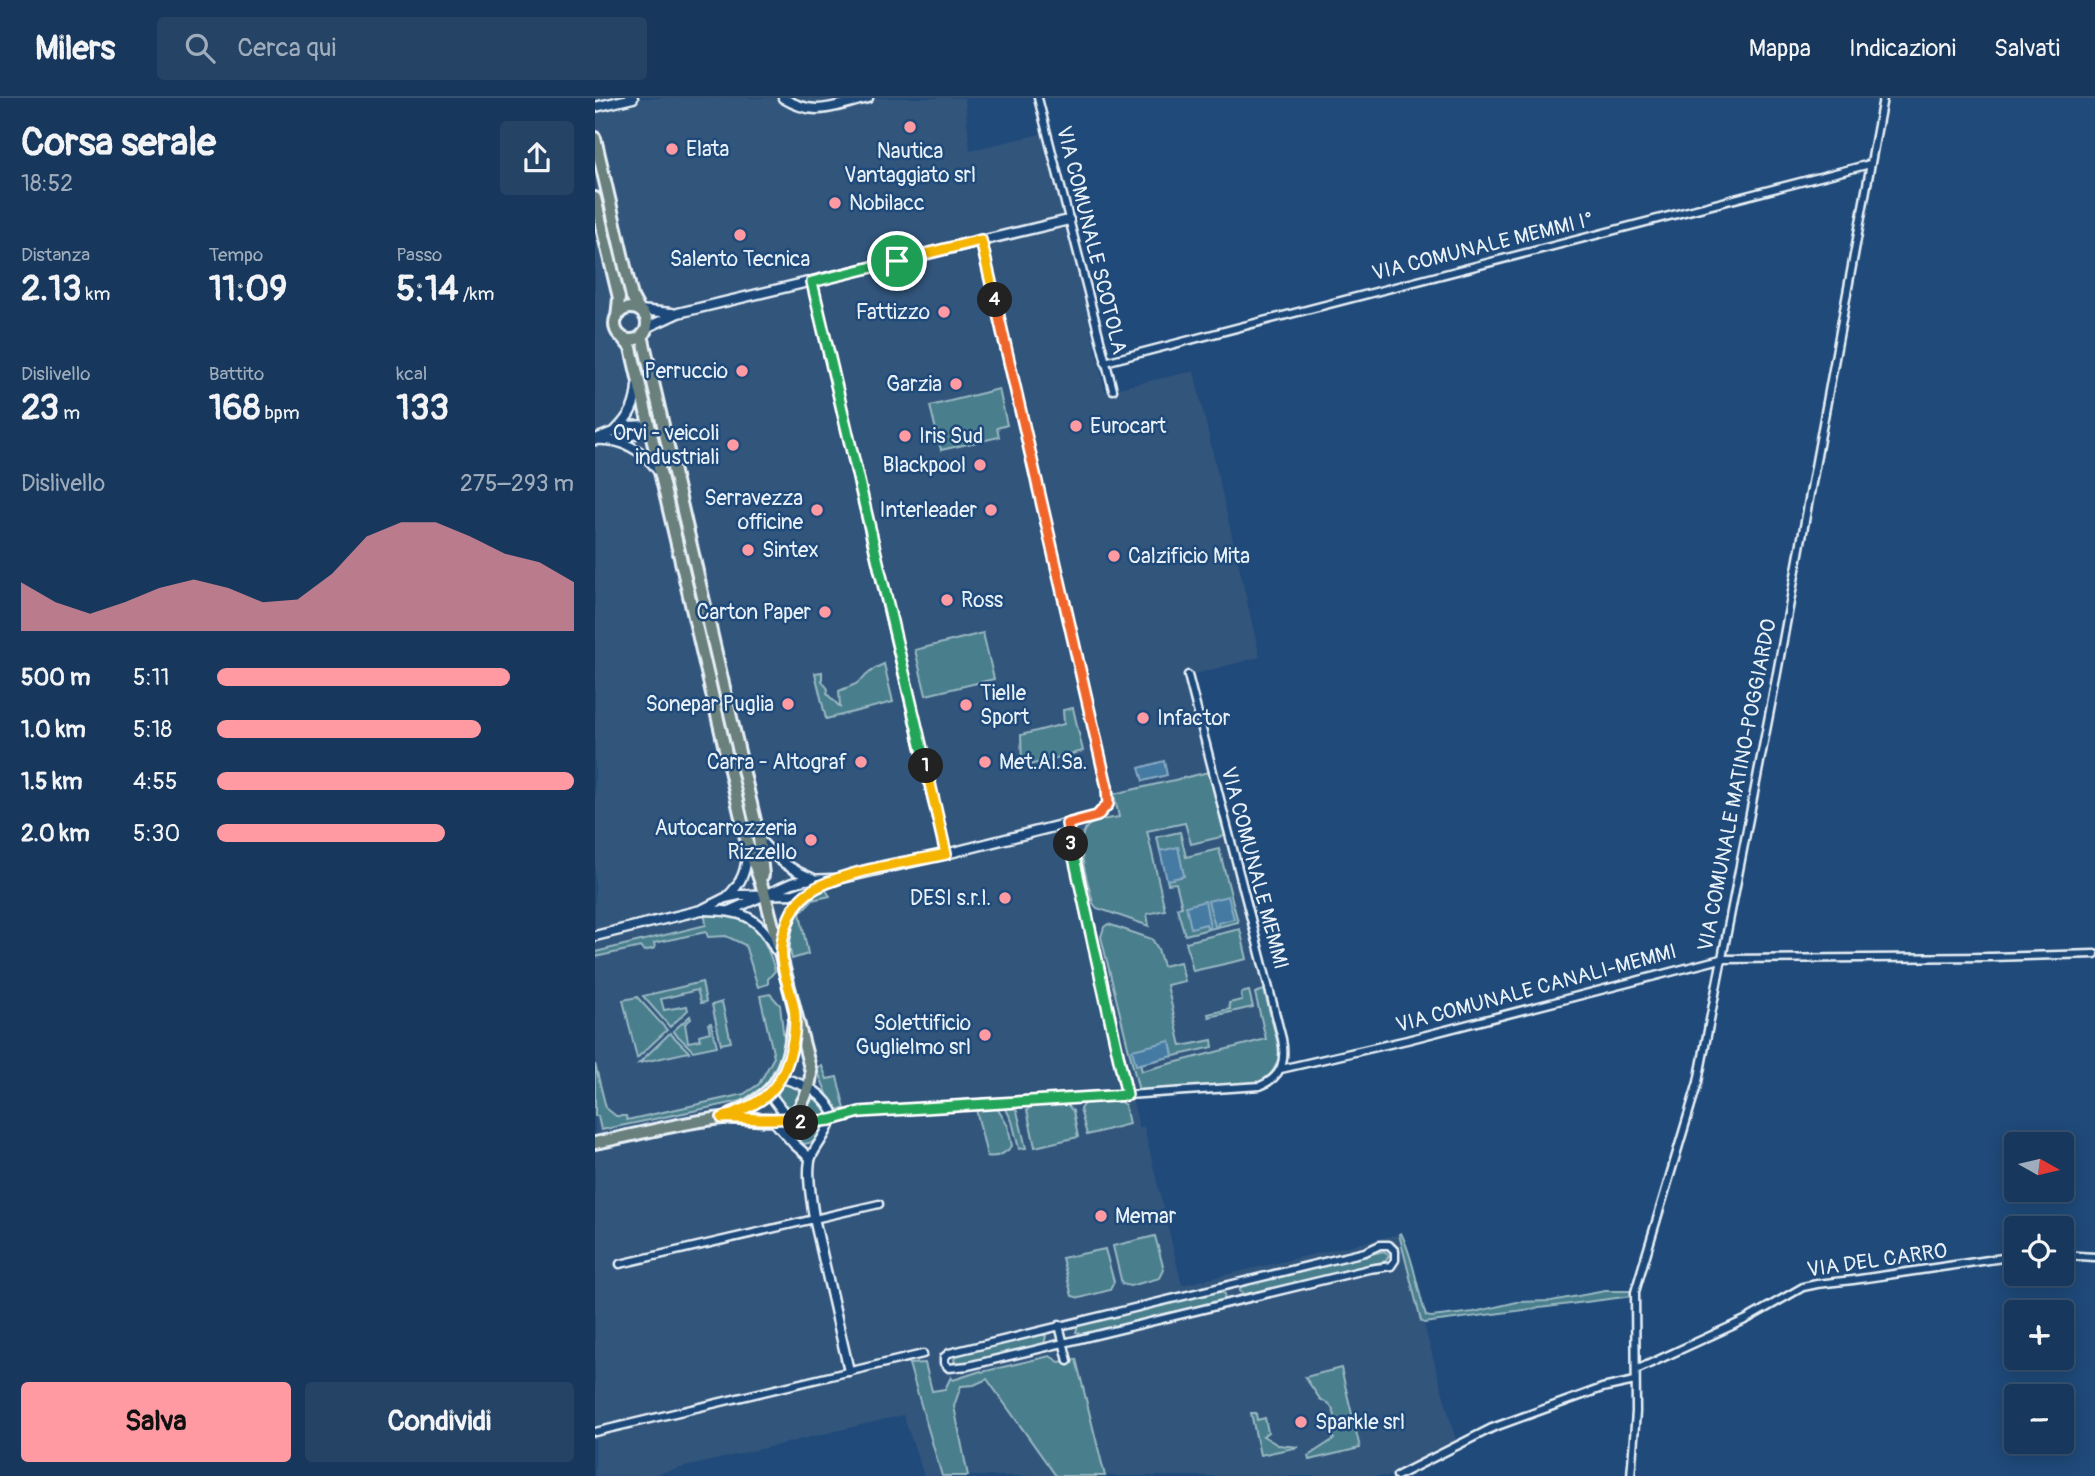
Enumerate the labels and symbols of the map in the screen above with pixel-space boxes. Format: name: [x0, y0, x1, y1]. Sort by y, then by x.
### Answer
marker: Nautica Vantaggiato srl: [902, 119, 918, 135]
street label: VIA COMUNALE SCOTOLA: [1050, 123, 1133, 357]
place label: Elata: [686, 136, 729, 163]
place label: Nautica Vantaggiato srl: [844, 138, 976, 189]
marker: Elata: [664, 141, 680, 157]
place label: Nobilacc: [849, 190, 925, 217]
marker: Nobilacc: [827, 195, 843, 211]
street label: VIA COMUNALE MEMMI I°: [1369, 206, 1597, 287]
marker: Salento Tecnica: [732, 227, 748, 243]
pin: [867, 231, 927, 291]
place label: Salento Tecnica: [670, 246, 810, 273]
pin: 4: [977, 282, 1013, 318]
place label: Fattizzo: [856, 299, 930, 326]
marker: Fattizzo: [936, 304, 952, 320]
place label: Perruccio: [644, 358, 728, 385]
marker: Perruccio: [734, 363, 750, 379]
place label: Garzia: [886, 371, 942, 398]
marker: Garzia: [948, 376, 964, 392]
place label: Eurocart: [1090, 413, 1167, 440]
marker: Eurocart: [1068, 418, 1084, 434]
place label: Orvi - veicoli industriali: [613, 420, 719, 471]
place label: Iris Sud: [919, 423, 983, 450]
marker: Iris Sud: [897, 428, 913, 444]
marker: Orvi - veicoli industriali: [725, 437, 741, 453]
place label: Blackpool: [882, 452, 966, 479]
marker: Blackpool: [972, 457, 988, 473]
place label: Serravezza officine: [704, 485, 804, 536]
place label: Interleader: [880, 497, 977, 524]
marker: Serravezza officine: [809, 502, 825, 518]
marker: Interleader: [983, 502, 999, 518]
place label: Sintex: [762, 537, 819, 564]
marker: Sintex: [740, 542, 756, 558]
place label: Calzificio Mita: [1128, 543, 1250, 570]
marker: Calzificio Mita: [1106, 548, 1122, 564]
place label: Ross: [961, 587, 1004, 614]
marker: Ross: [939, 592, 955, 608]
place label: Carton Paper: [697, 599, 811, 626]
marker: Carton Paper: [817, 604, 833, 620]
street label: VIA COMUNALE MATINO-POGGIARDO: [1692, 617, 1783, 954]
place label: Tielle Sport: [980, 680, 1030, 731]
place label: Sonepar Puglia: [646, 691, 774, 718]
marker: Sonepar Puglia: [780, 696, 796, 712]
marker: Tielle Sport: [958, 697, 974, 713]
place label: Infactor: [1157, 705, 1231, 732]
marker: Infactor: [1135, 710, 1151, 726]
pin: 1: [909, 748, 943, 784]
place label: Carra - Altograf: [707, 749, 847, 776]
place label: Met.Al.Sa.: [999, 749, 1087, 776]
marker: Carra - Altograf: [853, 754, 869, 770]
marker: Met.Al.Sa.: [977, 754, 993, 770]
street label: VIA COMUNALE MEMMI: [1214, 764, 1295, 972]
place label: Autocarrozzeria Rizzello: [654, 815, 797, 866]
pin: 3: [1053, 826, 1089, 862]
marker: Autocarrozzeria Rizzello: [803, 832, 819, 848]
place label: DESI s.r.l.: [910, 885, 991, 912]
marker: DESI s.r.l.: [997, 890, 1013, 906]
street label: VIA COMUNALE CANALI-MEMMI: [1393, 938, 1680, 1039]
place label: Solettificio Guglielmo srl: [856, 1010, 971, 1061]
marker: Solettificio Guglielmo srl: [977, 1027, 993, 1043]
pin: 2: [783, 1105, 819, 1140]
north arrow: [2004, 1132, 2074, 1202]
place label: Memar: [1115, 1203, 1177, 1230]
marker: Memar: [1093, 1208, 1109, 1224]
street label: VIA DEL CARRO: [1805, 1237, 1949, 1284]
place label: Sparkle srl: [1315, 1409, 1405, 1436]
marker: Sparkle srl: [1293, 1414, 1309, 1430]

